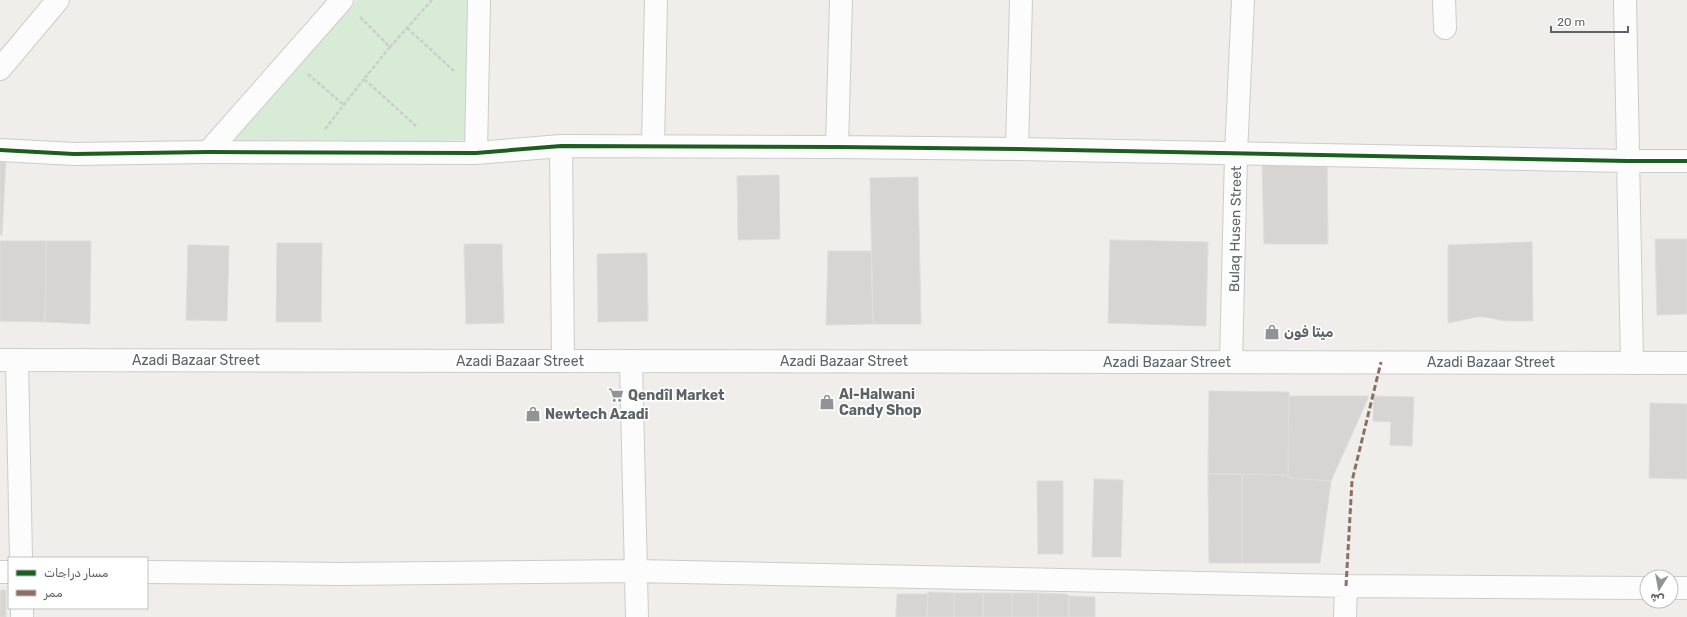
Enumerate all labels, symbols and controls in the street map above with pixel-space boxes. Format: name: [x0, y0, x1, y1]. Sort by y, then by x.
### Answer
scale bar: [1551, 8, 1628, 34]
text: 20 m: [1557, 15, 1585, 29]
street label: Bulaq Husen Street: [1226, 165, 1245, 292]
shop icon: ميتا فون: [1263, 323, 1281, 341]
place label: ميتا فون: [1284, 324, 1334, 341]
street label: Azadi Bazaar Street: [132, 352, 260, 369]
street label: Azadi Bazaar Street: [456, 353, 584, 370]
street label: Azadi Bazaar Street: [780, 353, 908, 370]
street label: Azadi Bazaar Street: [1103, 354, 1231, 371]
street label: Azadi Bazaar Street: [1427, 354, 1555, 371]
supermarket icon: Qendîl Market: [607, 386, 625, 404]
place label: Al-Halwani Candy Shop: [839, 386, 922, 419]
place label: Qendîl Market: [628, 387, 725, 404]
shop icon: Al-Halwani Candy Shop: [818, 393, 836, 411]
shop icon: Newtech Azadi: [524, 405, 542, 423]
place label: Newtech Azadi: [545, 406, 649, 423]
legend: [8, 557, 148, 609]
text: مسار دراجات: [44, 566, 109, 581]
north arrow: [1639, 569, 1679, 609]
text: ممر: [43, 586, 63, 601]
text: ش: [1649, 591, 1665, 606]

